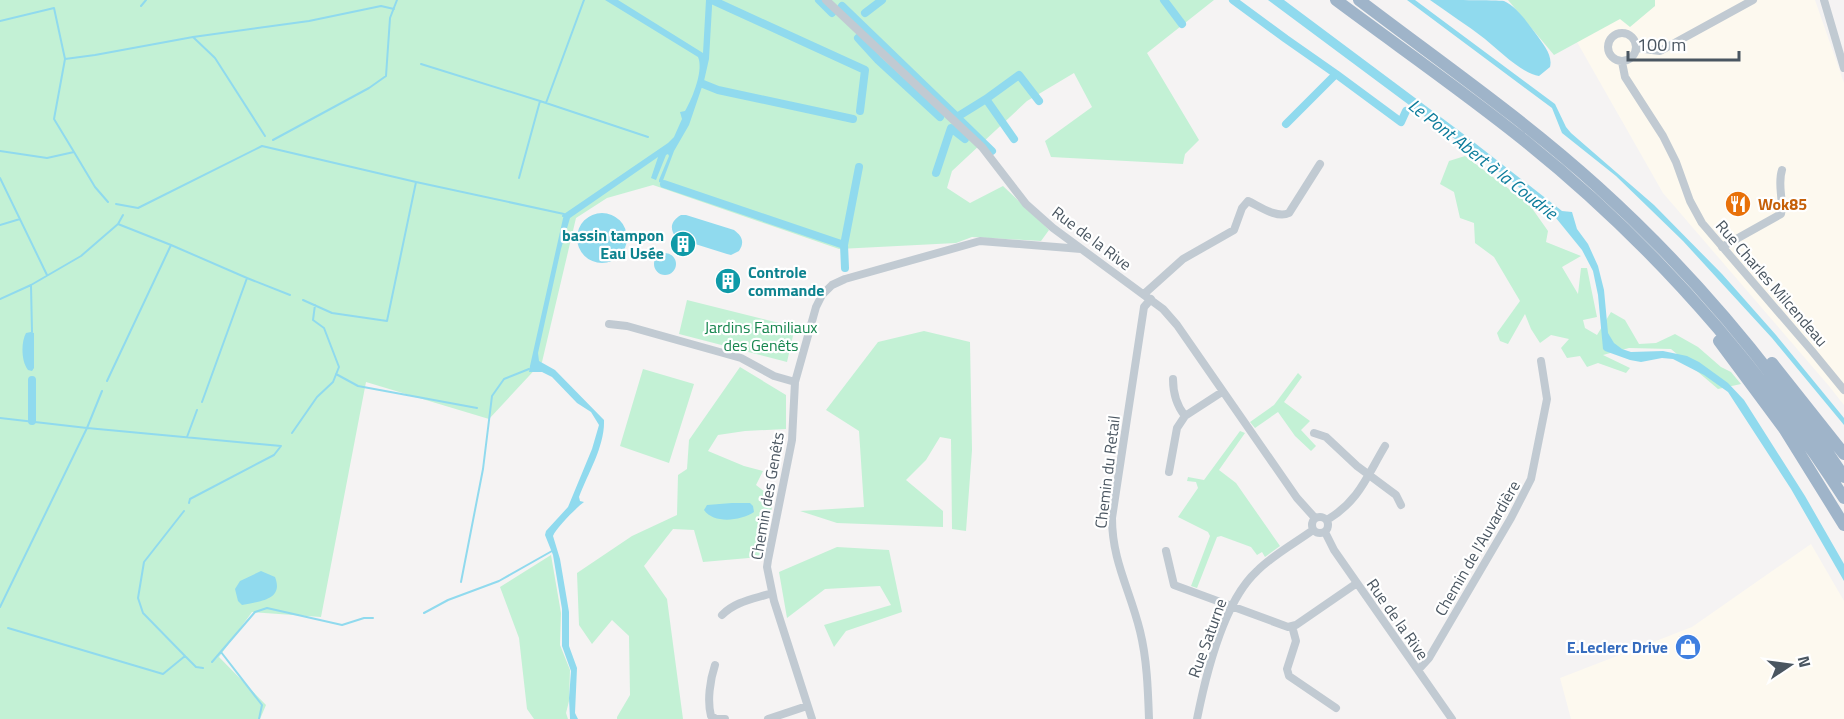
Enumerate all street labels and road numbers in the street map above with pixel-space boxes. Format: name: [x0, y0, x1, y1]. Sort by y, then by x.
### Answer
street label: Rue de la Rive: [1047, 200, 1137, 276]
street label: Rue Charles Milcendeau: [1710, 214, 1834, 352]
street label: Chemin du Retail: [1088, 414, 1126, 530]
street label: Chemin des Genêts: [744, 430, 790, 562]
street label: Chemin de l'Auvardière: [1428, 476, 1526, 620]
street label: Rue de la Rive: [1361, 574, 1435, 664]
street label: Rue Saturne: [1182, 595, 1232, 681]

